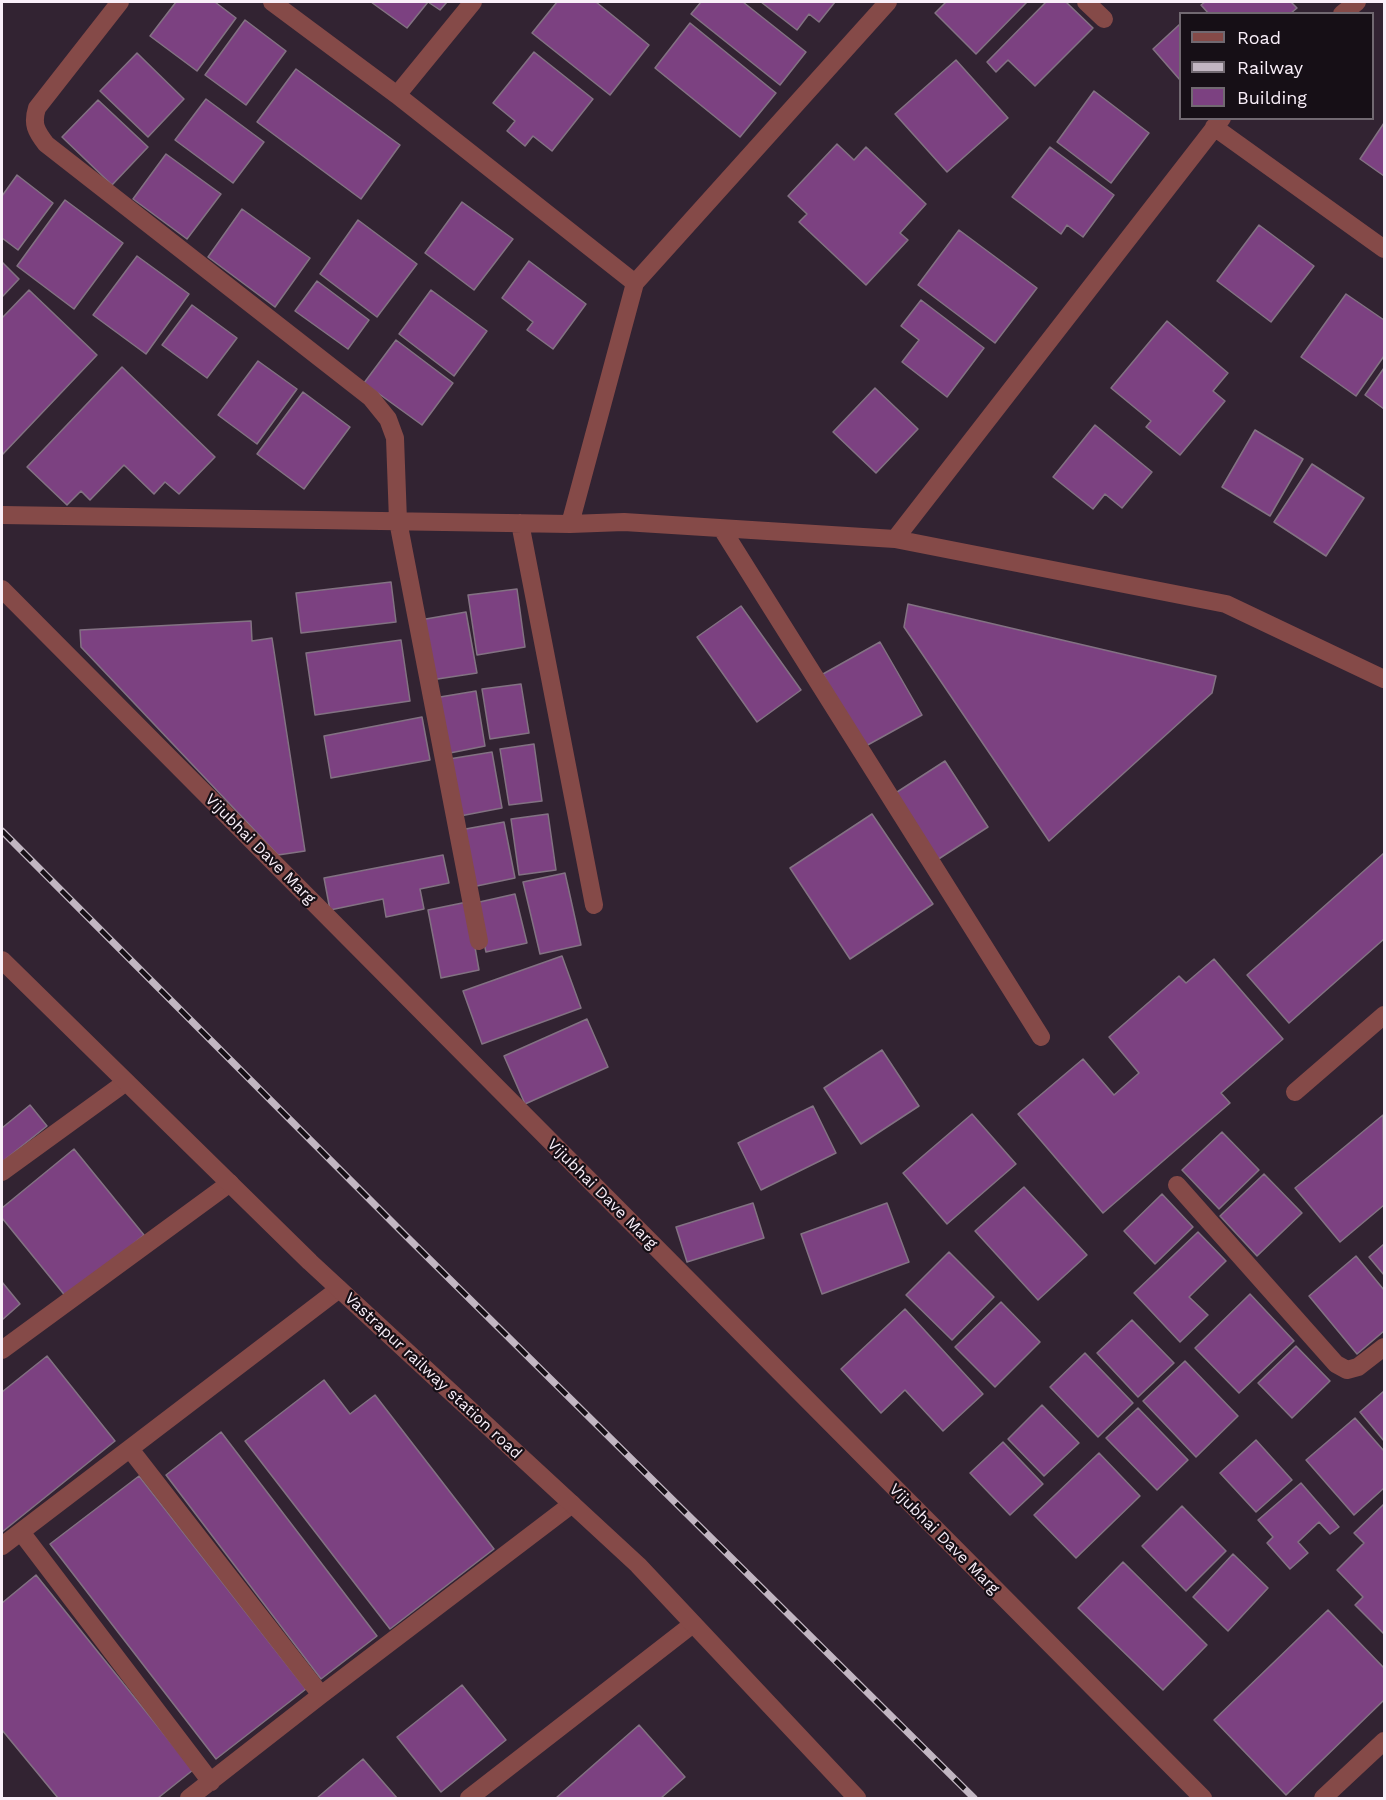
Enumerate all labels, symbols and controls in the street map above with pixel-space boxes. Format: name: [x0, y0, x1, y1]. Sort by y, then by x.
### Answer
legend: [1179, 12, 1374, 120]
text: Road: [1237, 27, 1281, 48]
text: Railway: [1237, 57, 1303, 78]
text: Building: [1237, 87, 1307, 108]
street label: Vijubhai Dave Marg: [201, 790, 319, 908]
street label: Vijubhai Dave Marg: [543, 1135, 661, 1253]
street label: Vastrapur railway station road: [340, 1289, 526, 1463]
street label: Vijubhai Dave Marg: [885, 1480, 1003, 1598]

